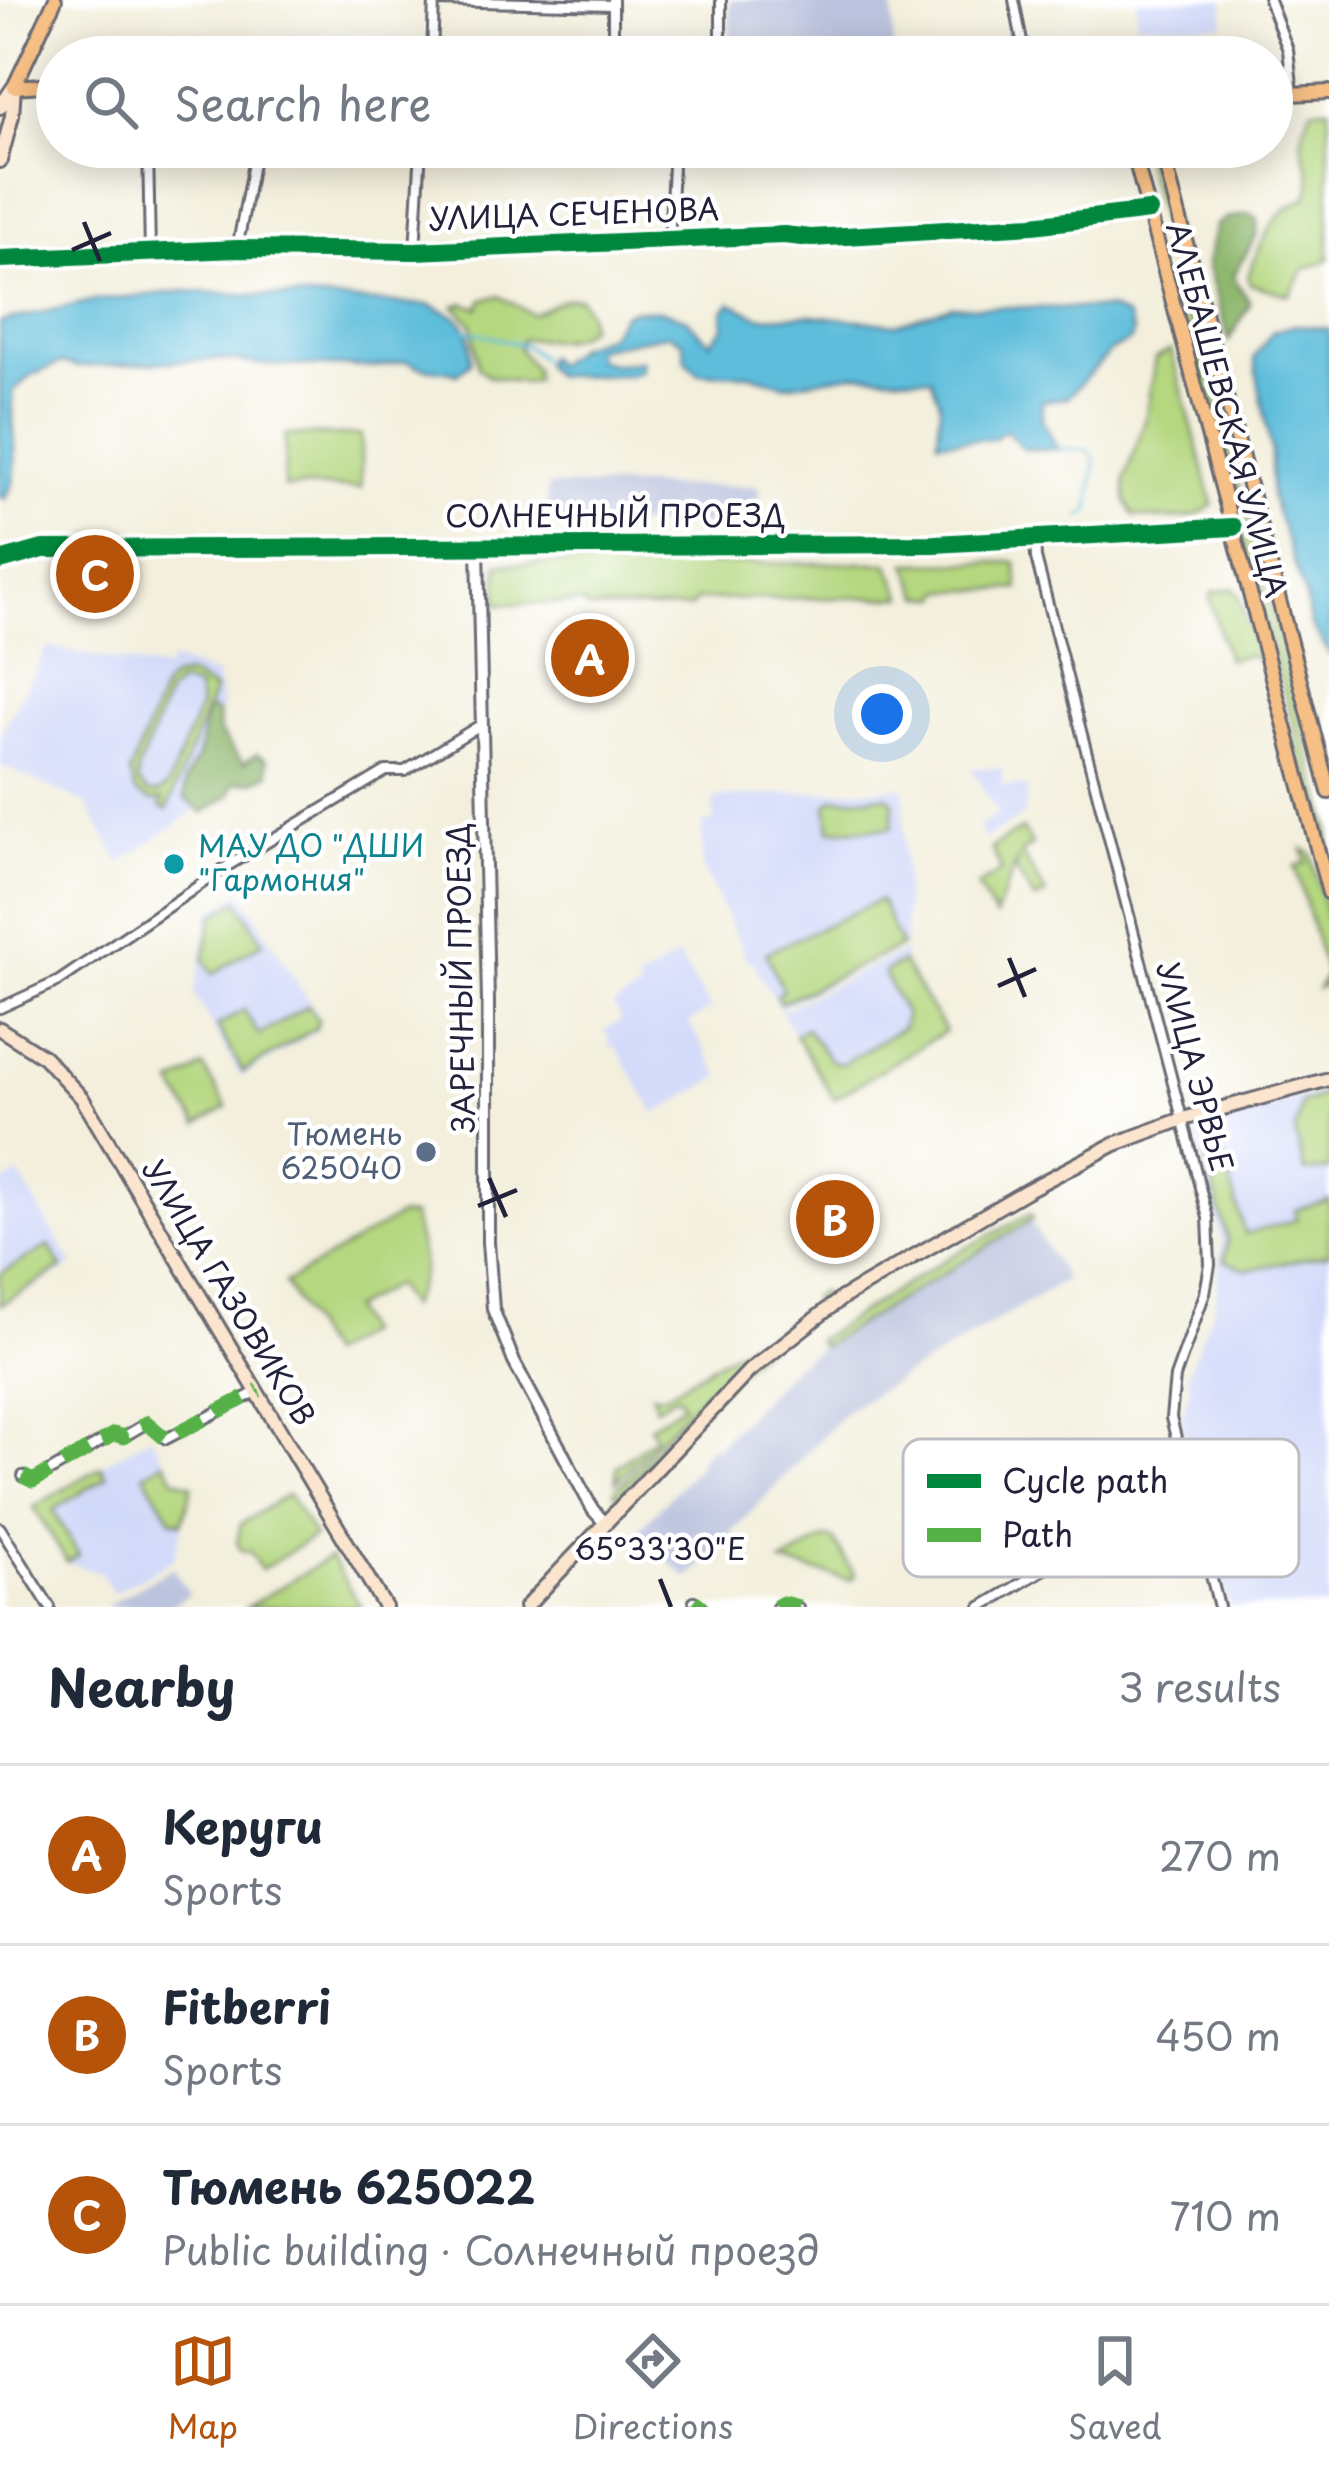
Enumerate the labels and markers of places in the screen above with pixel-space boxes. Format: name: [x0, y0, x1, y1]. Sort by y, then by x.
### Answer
pin: C: [56, 529, 134, 619]
pin: A: [551, 613, 629, 703]
place label: МАУ ДО "ДШИ "Гармония": [198, 822, 424, 901]
marker: МАУ ДО "ДШИ "Гармония": [161, 851, 187, 877]
place label: Тюмень 625040: [281, 1110, 402, 1189]
marker: Тюмень 625040: [413, 1139, 439, 1165]
pin: B: [796, 1174, 874, 1264]

